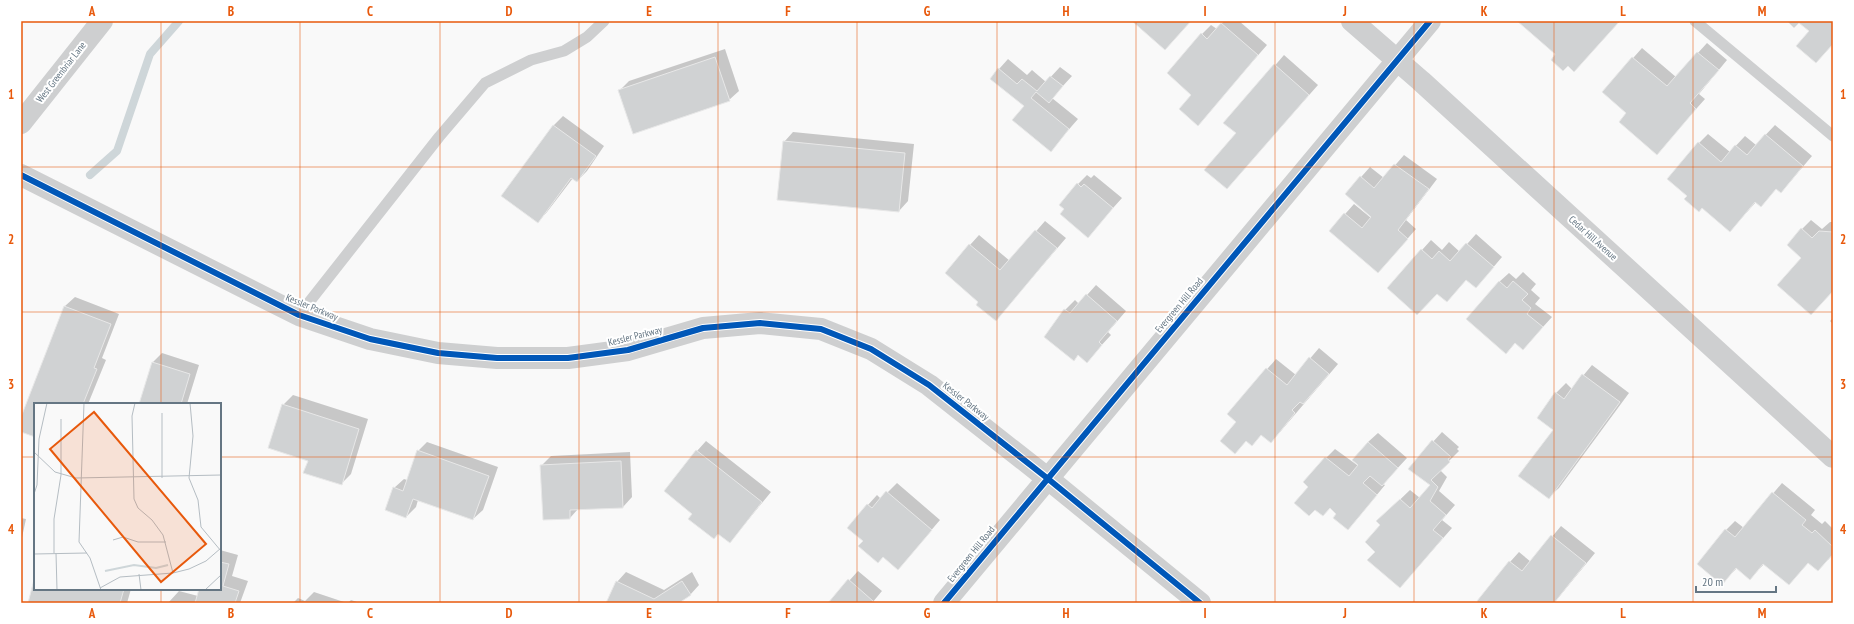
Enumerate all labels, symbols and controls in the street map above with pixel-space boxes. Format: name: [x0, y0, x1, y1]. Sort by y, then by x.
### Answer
text: A: [88, 3, 96, 20]
text: B: [228, 3, 234, 20]
text: C: [367, 3, 373, 20]
text: D: [506, 3, 513, 20]
text: E: [646, 3, 652, 20]
text: F: [785, 3, 791, 20]
text: G: [924, 3, 931, 20]
text: H: [1063, 3, 1070, 20]
text: I: [1203, 3, 1207, 20]
text: J: [1342, 3, 1347, 20]
text: K: [1481, 3, 1488, 20]
text: L: [1620, 3, 1626, 20]
text: M: [1758, 3, 1767, 20]
street label: West Greenbriar Lane: [33, 39, 89, 105]
text: 1: [8, 86, 14, 103]
text: 1: [1840, 86, 1846, 103]
street label: Cedar Hill Avenue: [1566, 213, 1620, 263]
text: 2: [8, 231, 14, 248]
text: 2: [1840, 231, 1846, 248]
street label: Evergreen Hill Road: [1152, 275, 1206, 335]
street label: Kessler Parkway: [284, 291, 340, 323]
street label: Kessler Parkway: [607, 323, 664, 349]
text: 3: [8, 376, 14, 393]
text: 3: [1840, 376, 1846, 393]
street label: Kessler Parkway: [940, 379, 992, 423]
inset map: [34, 403, 221, 590]
text: 4: [8, 521, 15, 538]
text: 4: [1840, 521, 1847, 538]
street label: Evergreen Hill Road: [944, 523, 998, 585]
scale bar: [1696, 568, 1776, 594]
text: 20 m: [1702, 574, 1723, 589]
text: A: [88, 605, 96, 622]
text: B: [228, 605, 234, 622]
text: C: [367, 605, 373, 622]
text: D: [506, 605, 513, 622]
text: E: [646, 605, 652, 622]
text: F: [785, 605, 791, 622]
text: G: [924, 605, 931, 622]
text: H: [1063, 605, 1070, 622]
text: I: [1203, 605, 1207, 622]
text: J: [1342, 605, 1347, 622]
text: K: [1481, 605, 1488, 622]
text: L: [1620, 605, 1626, 622]
text: M: [1758, 605, 1767, 622]

